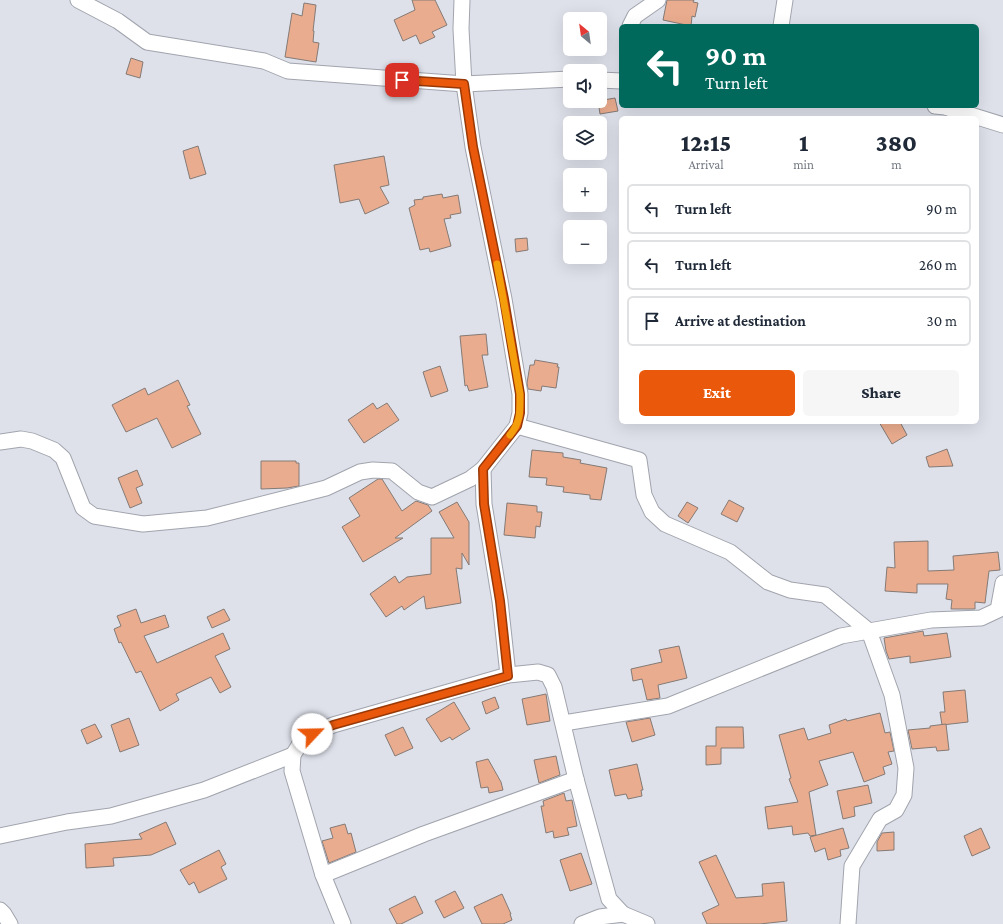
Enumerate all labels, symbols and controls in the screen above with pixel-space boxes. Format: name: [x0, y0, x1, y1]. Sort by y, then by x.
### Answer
north arrow: [563, 12, 607, 56]
map controls: [563, 12, 607, 264]
icon: left: [639, 40, 691, 92]
text: 90 m: [705, 40, 766, 71]
pin: [385, 63, 419, 97]
button: sound: [563, 64, 607, 108]
icon: arrive: [391, 69, 413, 91]
text: Turn left: [705, 73, 768, 93]
button: layers: [563, 116, 607, 160]
text: 12:15: [681, 129, 731, 156]
text: 1: [799, 129, 808, 156]
text: 380: [876, 129, 917, 156]
text: Arrival: [688, 157, 724, 172]
text: min: [793, 157, 814, 172]
text: m: [891, 157, 902, 172]
button: +: [563, 168, 607, 212]
icon: left: [641, 198, 663, 220]
text: Turn left: [675, 201, 731, 217]
text: 90 m: [926, 201, 957, 217]
button: −: [563, 220, 607, 264]
icon: left: [641, 254, 663, 276]
text: Turn left: [675, 257, 731, 273]
text: 260 m: [919, 257, 957, 273]
icon: arrive: [641, 310, 663, 332]
text: Arrive at destination: [675, 313, 806, 329]
text: 30 m: [927, 313, 957, 329]
button: Exit: [639, 370, 795, 416]
button: Share: [803, 370, 959, 416]
position arrow: [291, 713, 333, 755]

